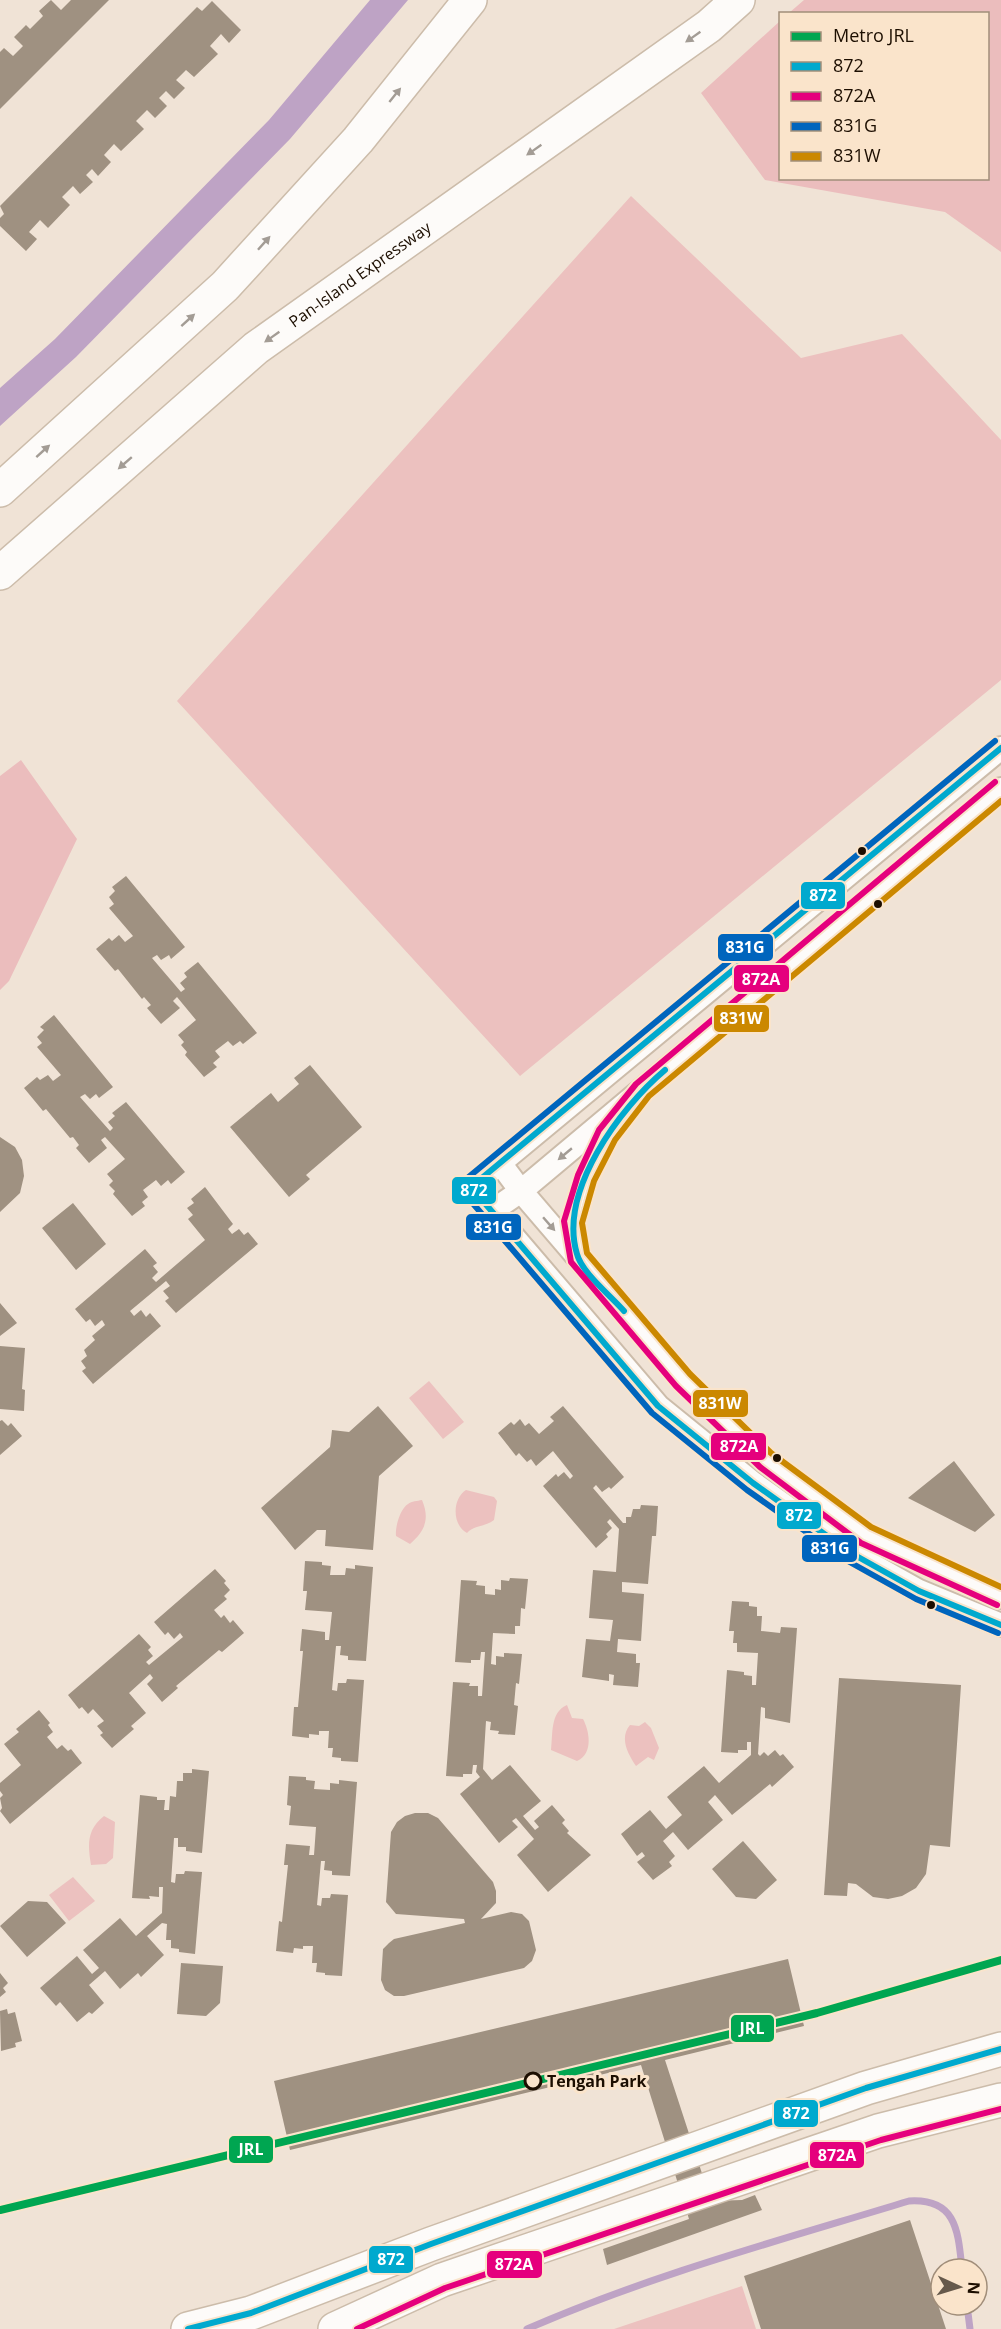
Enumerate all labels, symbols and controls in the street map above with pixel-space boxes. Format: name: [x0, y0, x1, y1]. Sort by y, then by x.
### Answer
legend: [779, 12, 989, 180]
text: Metro JRL: [833, 23, 914, 47]
one-way arrow: [685, 31, 701, 43]
text: 872: [833, 53, 864, 77]
text: 872A: [833, 83, 876, 107]
one-way arrow: [388, 87, 401, 103]
text: 831G: [833, 113, 877, 137]
text: 831W: [833, 143, 881, 167]
one-way arrow: [526, 144, 542, 156]
street label: Pan-Island Expressway: [284, 216, 436, 332]
one-way arrow: [257, 236, 271, 250]
one-way arrow: [180, 314, 195, 327]
one-way arrow: [265, 330, 280, 342]
one-way arrow: [36, 444, 51, 458]
one-way arrow: [117, 457, 132, 470]
unlabelled marker: [856, 845, 868, 857]
line badge: 872: [800, 881, 846, 910]
text: 872: [809, 884, 837, 906]
unlabelled marker: [872, 898, 884, 910]
line badge: 831G: [717, 933, 774, 962]
text: 831G: [725, 936, 765, 958]
line badge: 872A: [733, 964, 790, 993]
text: 872A: [742, 968, 781, 990]
line badge: 831W: [713, 1004, 770, 1033]
text: 831W: [720, 1007, 763, 1029]
one-way arrow: [558, 1147, 573, 1160]
line badge: 872: [451, 1176, 497, 1205]
text: 872: [460, 1179, 488, 1201]
line badge: 831G: [465, 1213, 522, 1241]
text: 831G: [473, 1216, 513, 1238]
one-way arrow: [542, 1216, 555, 1231]
line badge: 831W: [692, 1389, 749, 1418]
text: 831W: [699, 1392, 742, 1414]
line badge: 872A: [710, 1432, 767, 1461]
text: 872A: [720, 1435, 759, 1457]
unlabelled marker: [771, 1452, 783, 1464]
line badge: 872: [776, 1501, 822, 1530]
text: 872: [785, 1504, 813, 1526]
line badge: 831G: [801, 1534, 858, 1563]
text: 831G: [810, 1537, 850, 1559]
unlabelled marker: [925, 1599, 937, 1611]
line badge: JRL: [730, 2014, 775, 2043]
text: JRL: [738, 2017, 764, 2039]
place label: Tengah Park: [547, 2070, 647, 2092]
marker: Tengah Park: [524, 2072, 542, 2090]
line badge: 872: [773, 2099, 819, 2128]
text: 872: [782, 2102, 810, 2124]
line badge: JRL: [228, 2135, 274, 2164]
text: JRL: [237, 2138, 263, 2160]
line badge: 872A: [809, 2141, 865, 2169]
text: 872A: [818, 2144, 857, 2166]
line badge: 872: [368, 2245, 414, 2274]
text: 872: [377, 2248, 405, 2270]
line badge: 872A: [486, 2250, 543, 2279]
text: 872A: [495, 2253, 534, 2275]
north arrow: [929, 2257, 989, 2317]
text: N: [963, 2281, 985, 2295]

